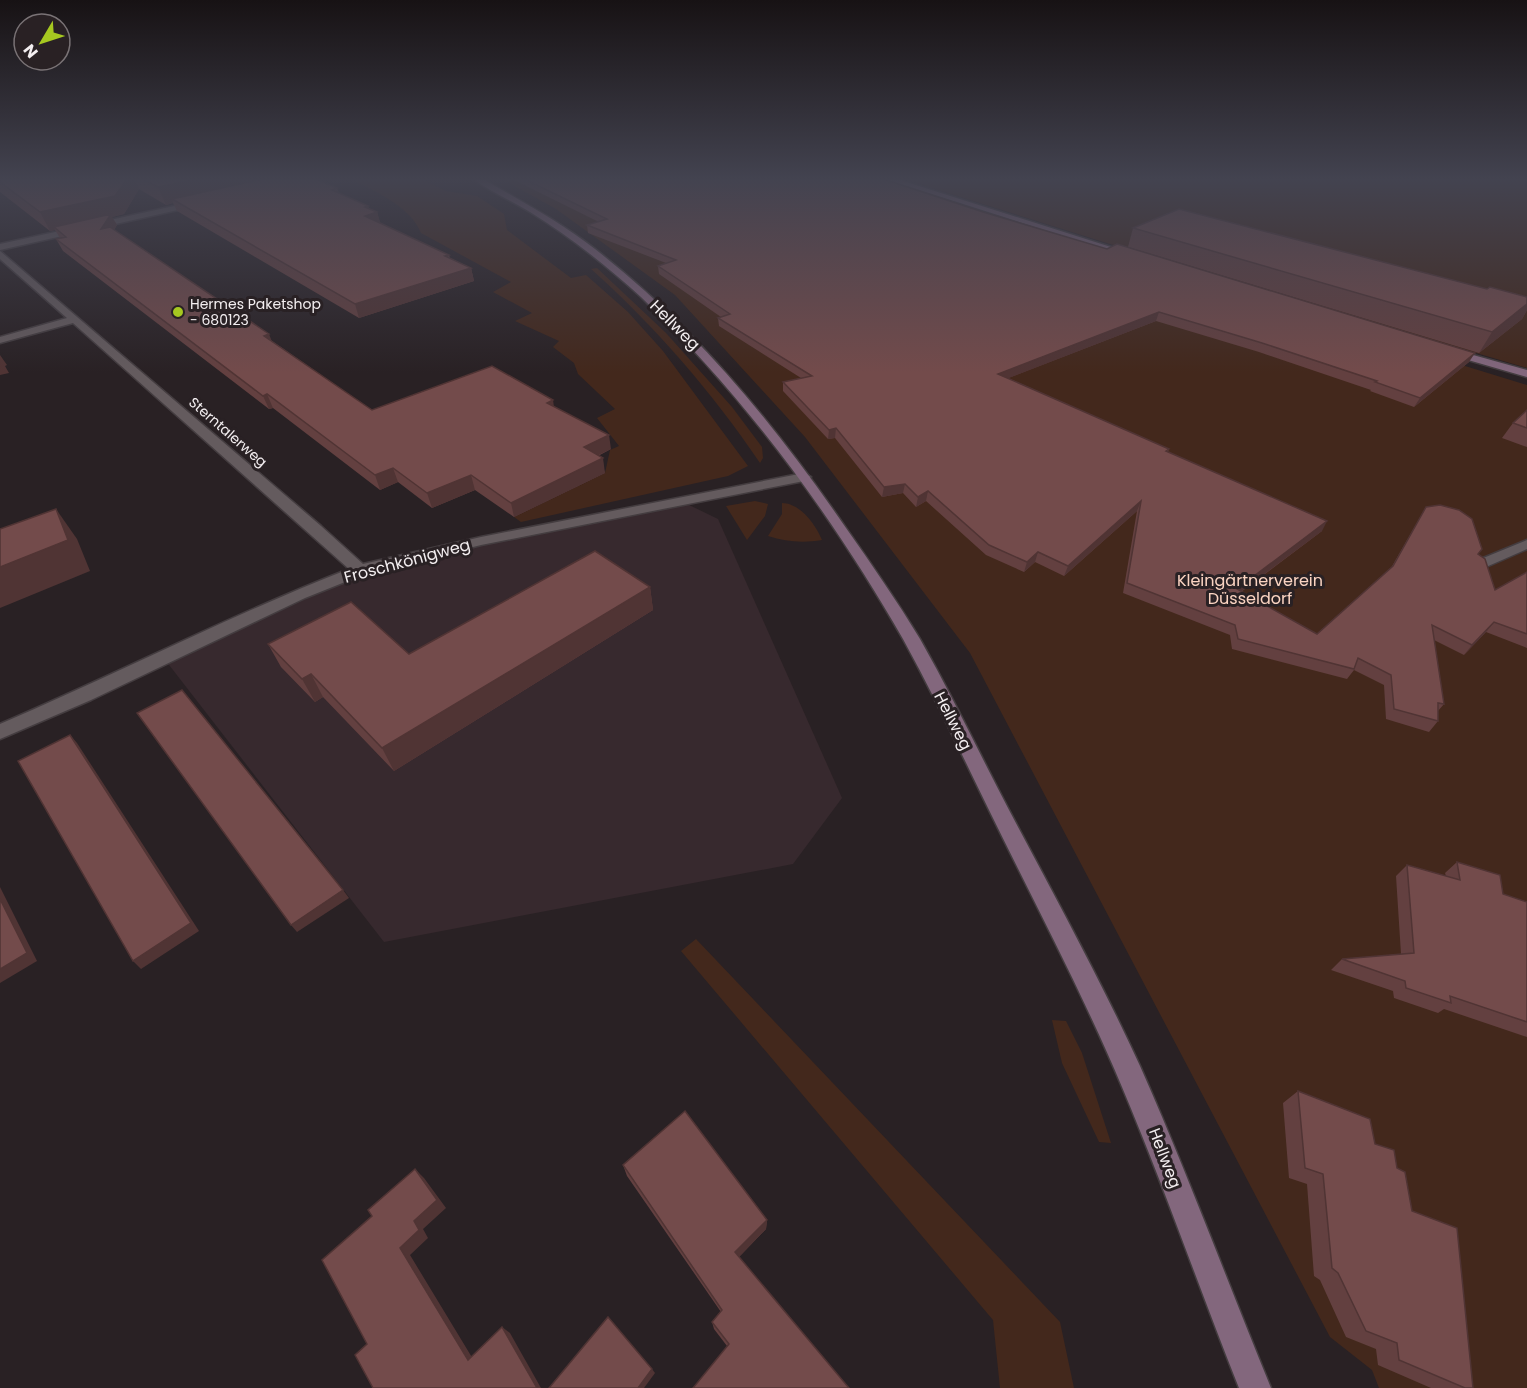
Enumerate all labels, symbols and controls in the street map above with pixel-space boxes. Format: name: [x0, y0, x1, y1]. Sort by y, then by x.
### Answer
north arrow: [12, 12, 72, 72]
text: N: [18, 39, 43, 63]
place label: Hermes Paketshop - 680123: [190, 294, 321, 330]
street label: Hellweg: [645, 295, 705, 355]
marker: Hermes Paketshop - 680123: [171, 305, 185, 319]
street label: Sterntalerweg: [185, 392, 271, 472]
street label: Froschkönigweg: [341, 533, 473, 589]
park label: Kleingärtnerverein Düsseldorf: [1177, 569, 1323, 610]
street label: Hellweg: [929, 688, 977, 754]
street label: Hellweg: [1143, 1125, 1187, 1191]

